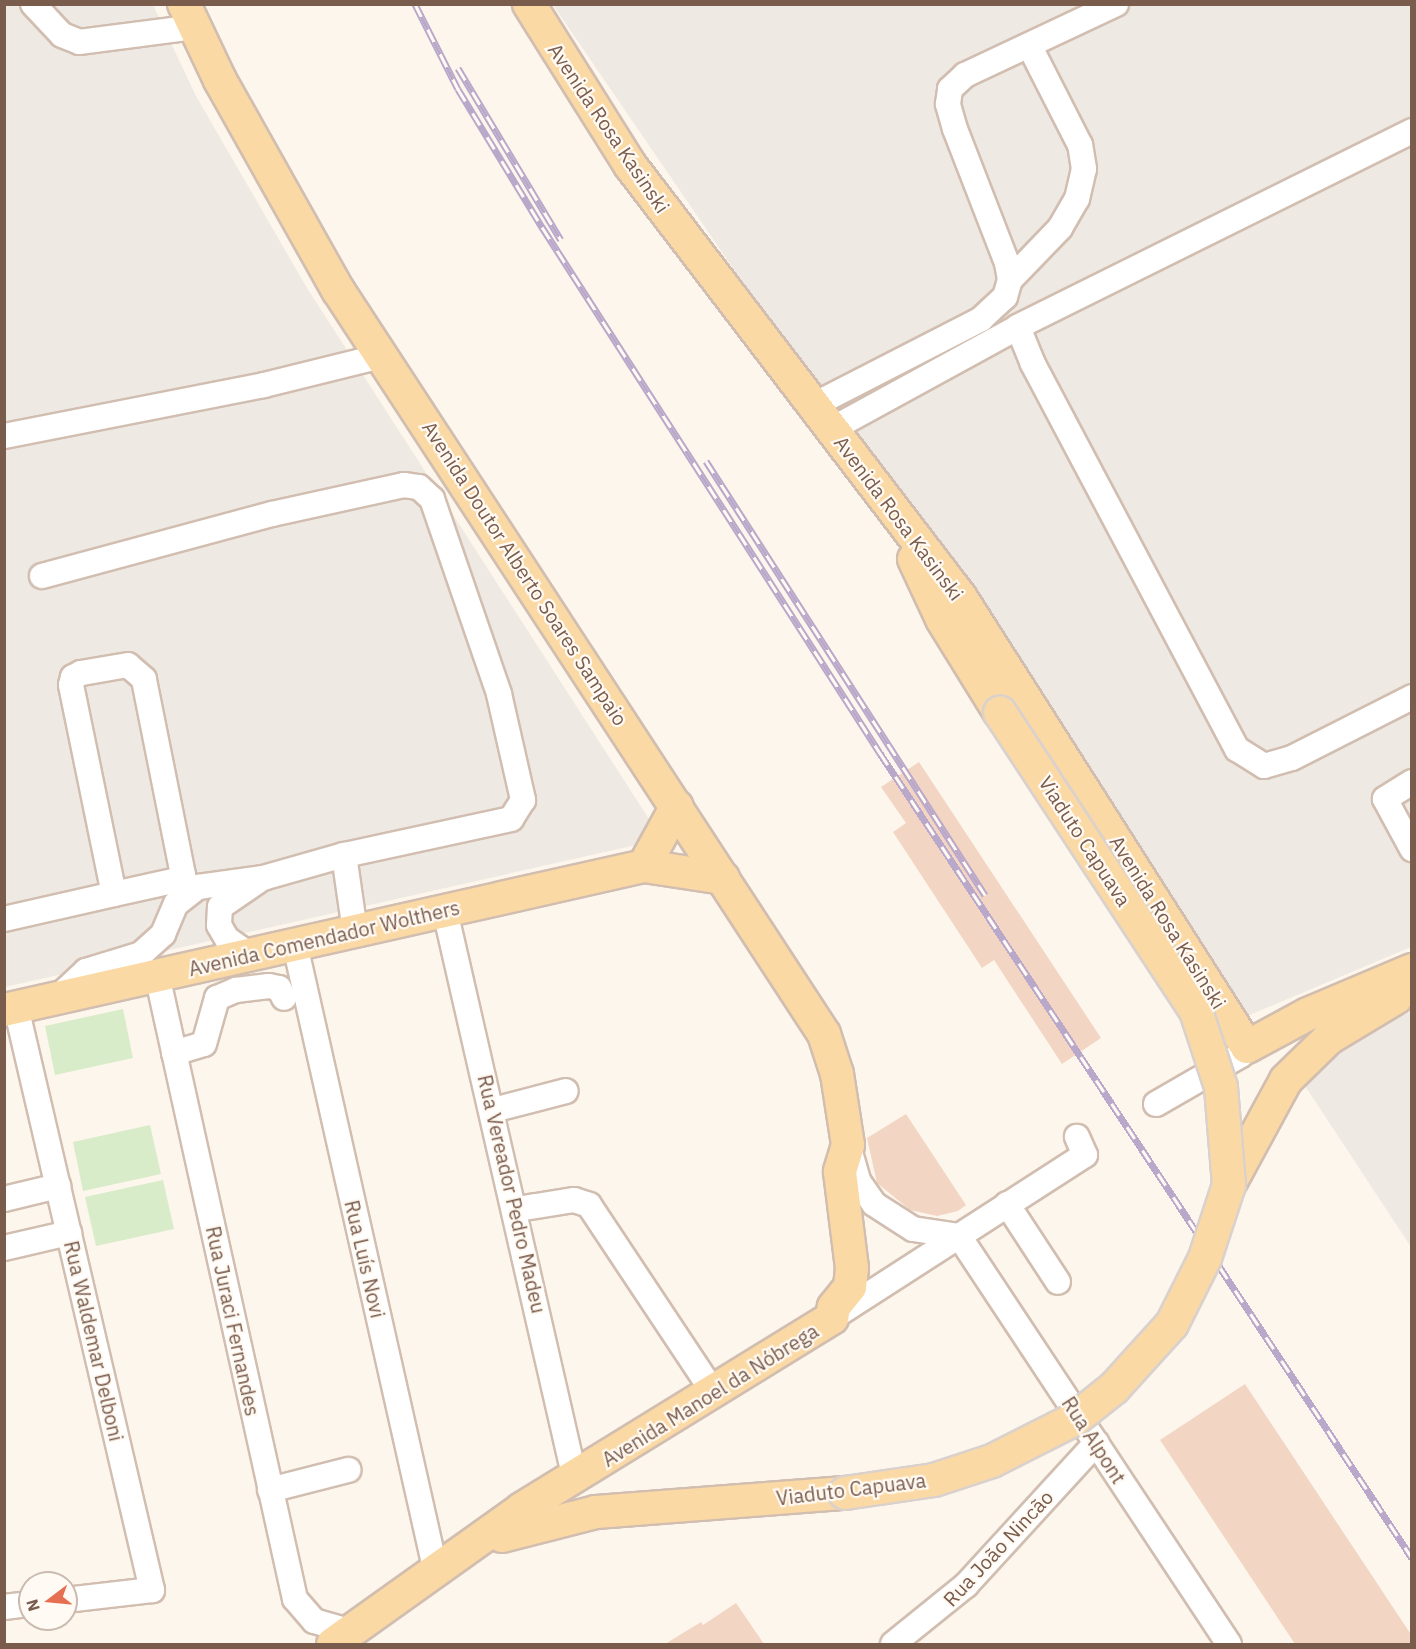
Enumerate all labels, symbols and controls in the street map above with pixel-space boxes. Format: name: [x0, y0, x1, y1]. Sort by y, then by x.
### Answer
street label: Avenida Rosa Kasinski: [543, 39, 675, 217]
street label: Avenida Doutor Alberto Soares Sampaio: [417, 416, 633, 730]
street label: Avenida Rosa Kasinski: [829, 431, 969, 605]
street label: Viaduto Capuava: [1034, 771, 1136, 911]
street label: Avenida Rosa Kasinski: [1105, 831, 1231, 1013]
street label: Avenida Comendador Wolthers: [186, 895, 462, 981]
street label: Rua Vereador Pedro Madeu: [473, 1072, 551, 1316]
street label: Rua Luís Novi: [340, 1198, 390, 1320]
street label: Rua Juraci Fernandes: [201, 1224, 265, 1418]
street label: Rua Waldemar Delboni: [59, 1238, 129, 1444]
street label: Avenida Manoel da Nóbrega: [597, 1318, 823, 1472]
street label: Rua Alpont: [1057, 1392, 1131, 1488]
street label: Viaduto Capuava: [775, 1468, 927, 1510]
street label: Rua João Nincão: [938, 1485, 1058, 1611]
north arrow: [18, 1571, 78, 1631]
text: N: [21, 1597, 44, 1614]

